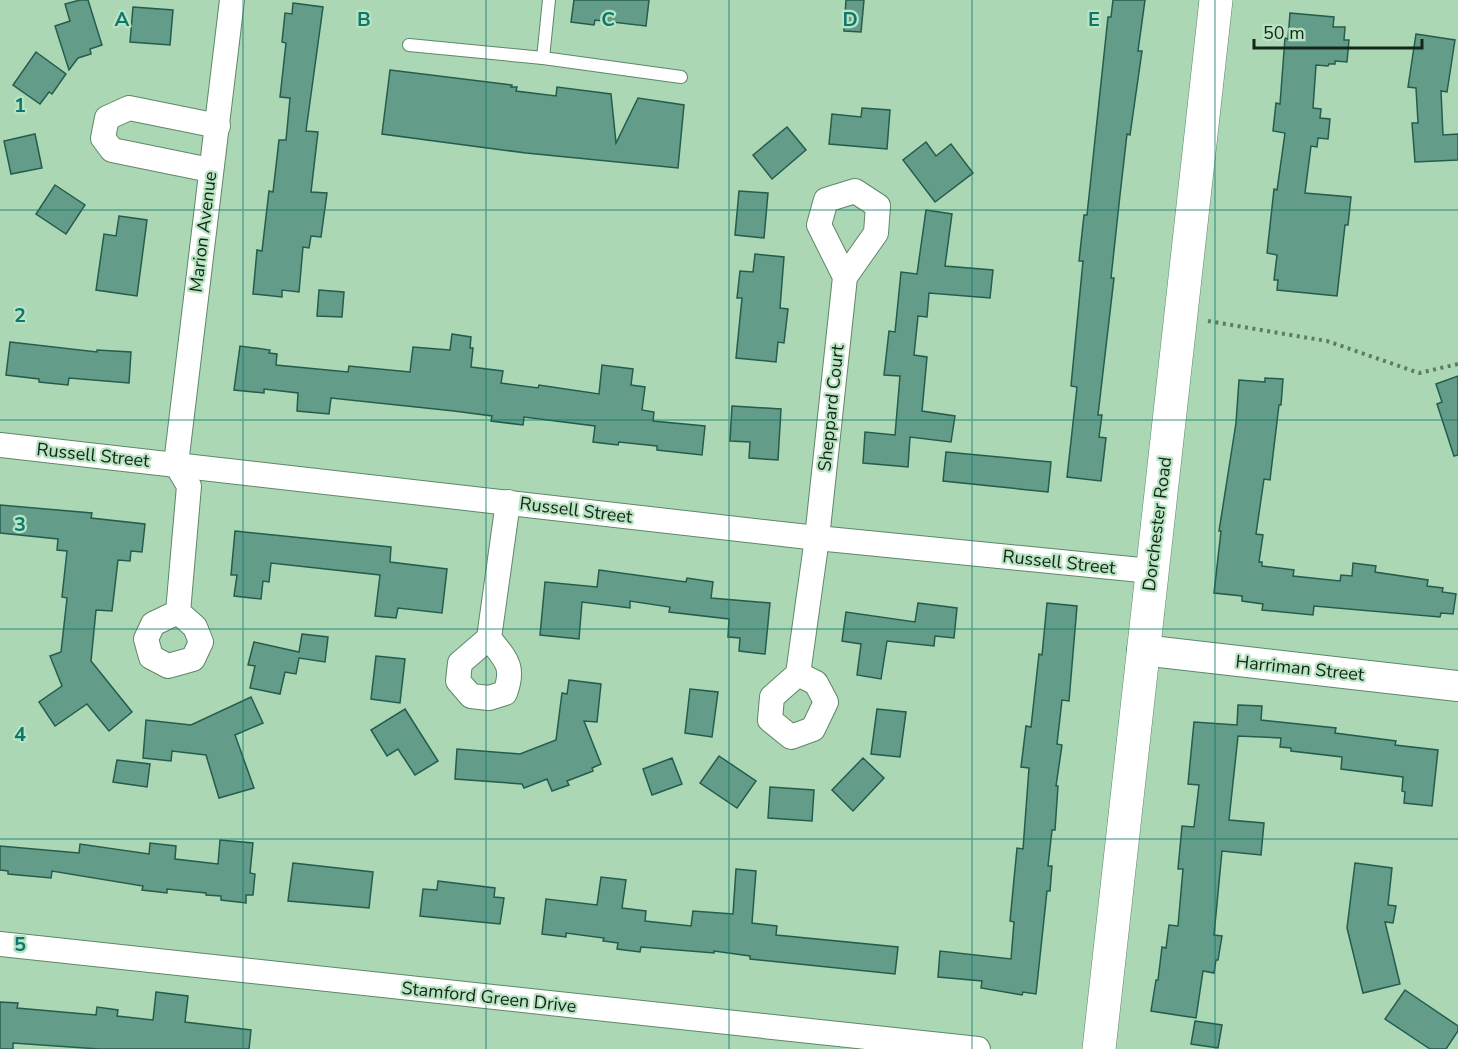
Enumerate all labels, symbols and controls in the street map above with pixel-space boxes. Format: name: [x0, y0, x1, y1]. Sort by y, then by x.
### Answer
text: A: [115, 6, 130, 33]
text: B: [357, 6, 371, 33]
text: C: [601, 6, 615, 33]
text: D: [842, 6, 858, 33]
text: E: [1088, 6, 1100, 33]
scale bar: [1254, 12, 1422, 50]
text: 50 m: [1263, 21, 1305, 45]
text: 1: [14, 92, 26, 119]
street label: Marion Avenue: [184, 170, 222, 294]
text: 2: [14, 302, 26, 329]
street label: Sheppard Court: [812, 343, 850, 473]
street label: Russell Street: [35, 437, 151, 473]
street label: Dorchester Road: [1137, 455, 1177, 593]
street label: Russell Street: [518, 491, 634, 529]
text: 3: [14, 511, 26, 538]
street label: Russell Street: [1001, 544, 1117, 580]
street label: Harriman Street: [1234, 649, 1366, 687]
text: 4: [14, 721, 26, 748]
text: 5: [14, 931, 26, 958]
street label: Stamford Green Drive: [400, 976, 578, 1018]

